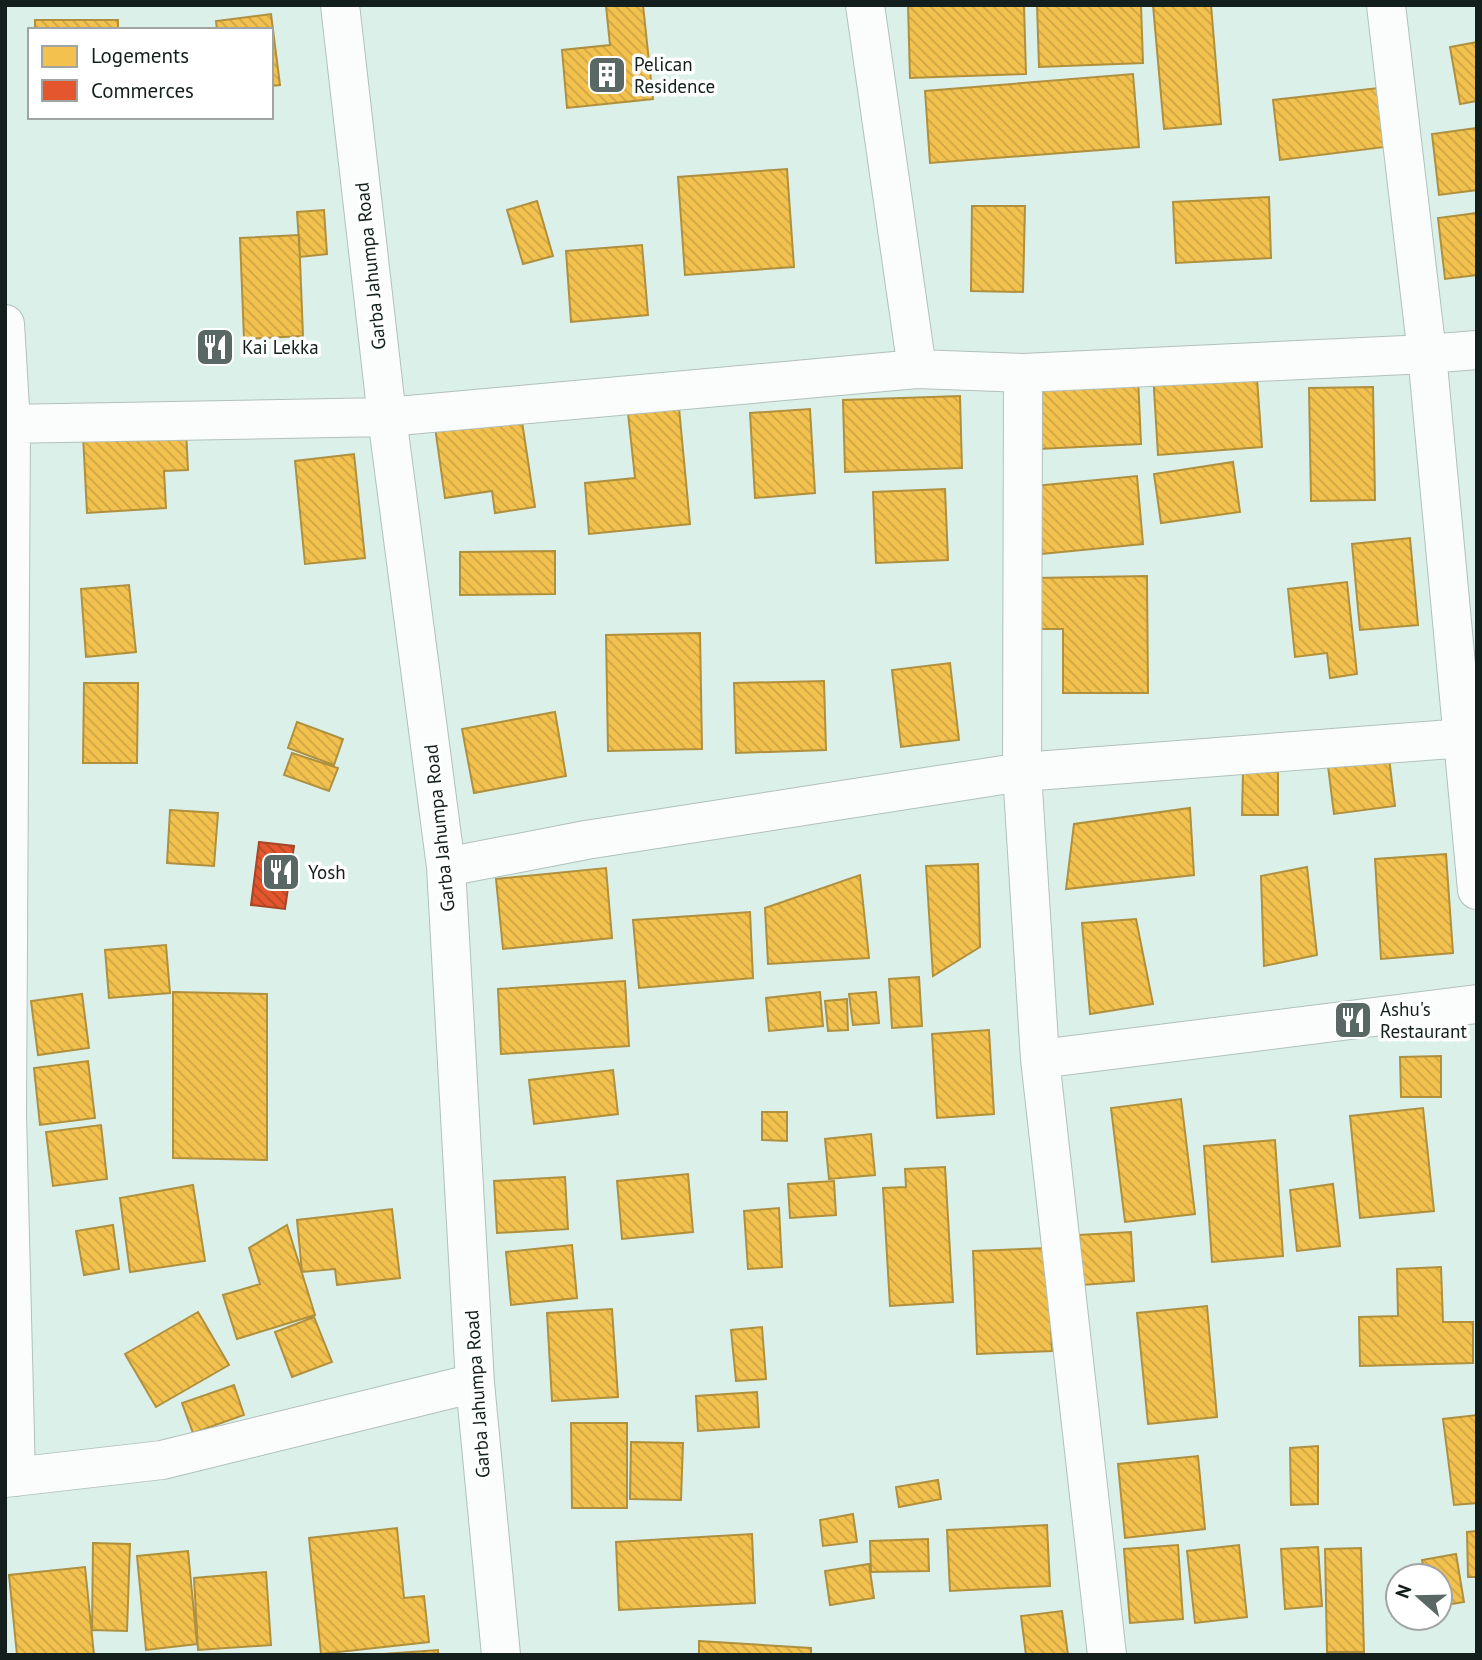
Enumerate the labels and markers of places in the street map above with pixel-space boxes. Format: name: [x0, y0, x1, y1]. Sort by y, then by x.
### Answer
place label: Pelican Residence: [634, 52, 715, 98]
building icon: Pelican Residence: [586, 54, 628, 96]
restaurant icon: Kai Lekka: [194, 326, 236, 368]
place label: Kai Lekka: [242, 335, 319, 359]
restaurant icon: Yosh: [260, 851, 302, 893]
place label: Yosh: [308, 860, 346, 884]
place label: Ashu's Restaurant: [1380, 997, 1467, 1043]
restaurant icon: Ashu's Restaurant: [1332, 999, 1374, 1041]

